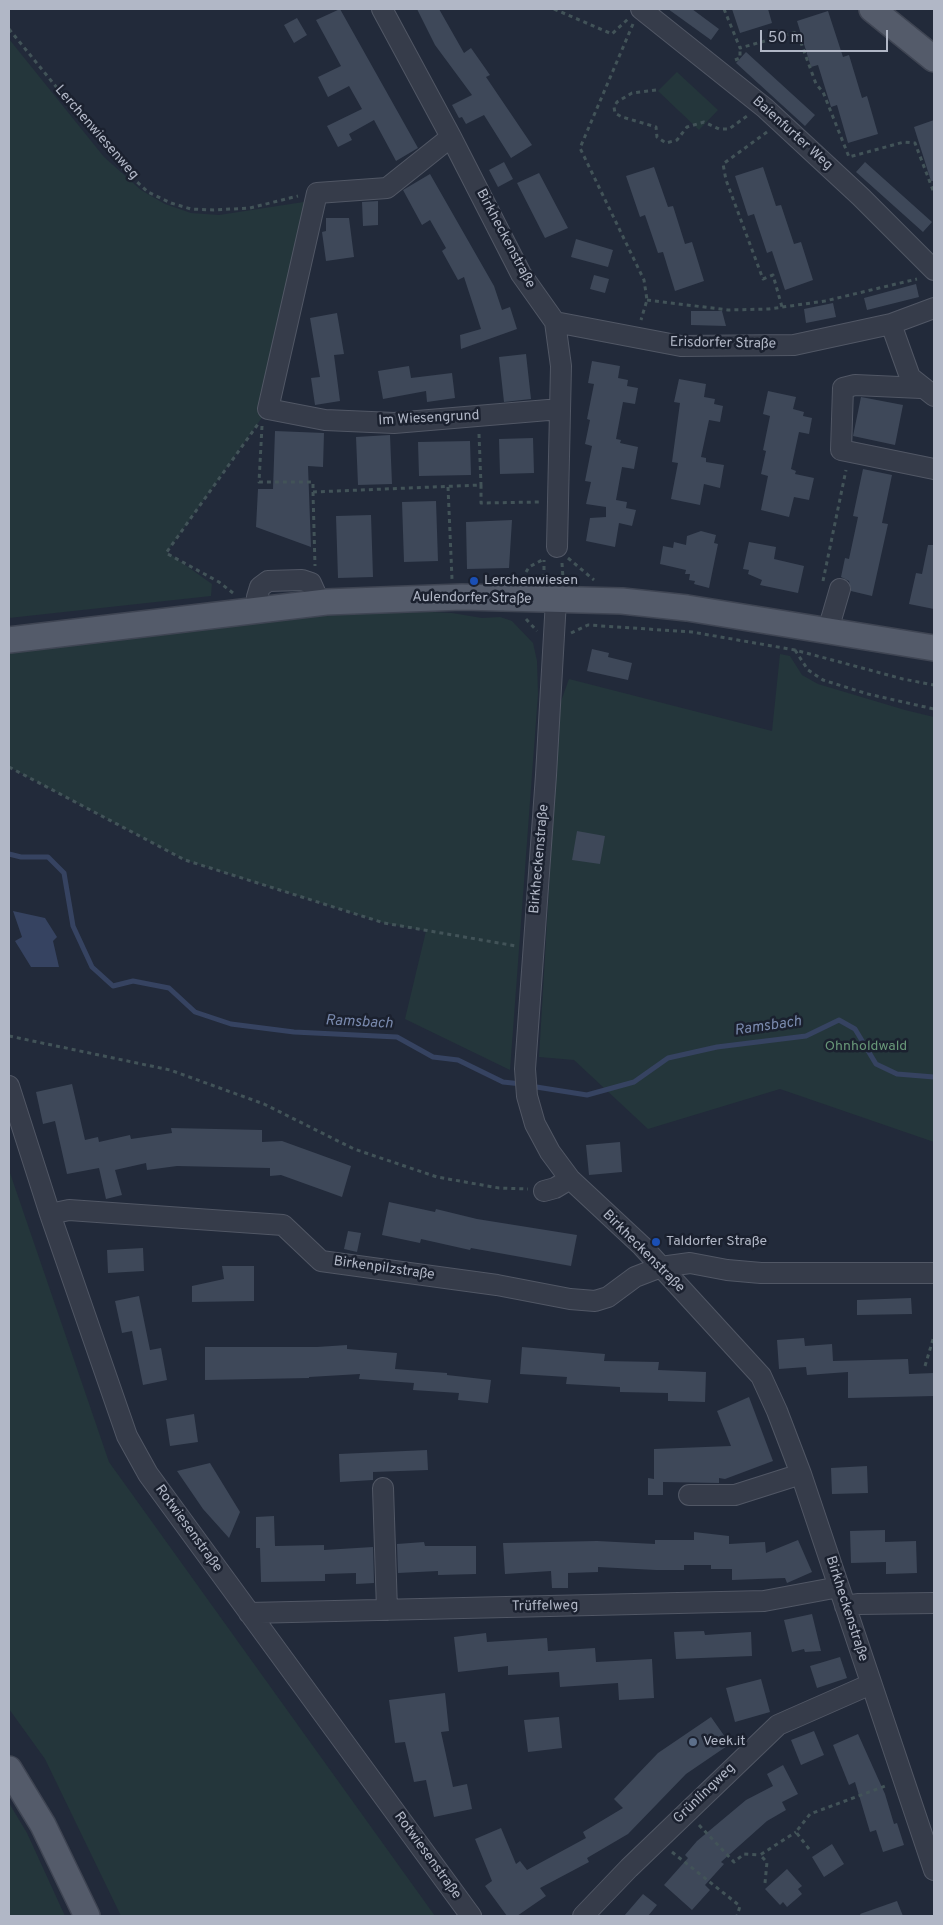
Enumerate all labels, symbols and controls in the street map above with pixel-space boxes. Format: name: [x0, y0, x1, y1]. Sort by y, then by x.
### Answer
scale bar: [763, 20, 890, 52]
text: 50 m: [768, 29, 803, 48]
street label: Lerchenwiesenweg: [50, 82, 142, 184]
street label: Baienfurter Weg: [748, 93, 836, 175]
street label: Birkheckenstraße: [472, 187, 538, 291]
street label: Erisdorfer Straße: [670, 335, 776, 353]
street label: Im Wiesengrund: [378, 408, 480, 430]
place label: Lerchenwiesen: [484, 573, 578, 589]
marker: Lerchenwiesen: [468, 575, 480, 587]
street label: Aulendorfer Straße: [412, 590, 532, 608]
street label: Birkheckenstraße: [527, 804, 553, 914]
water label: Ramsbach: [325, 1012, 393, 1034]
water label: Ramsbach: [733, 1013, 803, 1041]
park label: Ohnholdwald: [825, 1039, 907, 1055]
street label: Birkheckenstraße: [598, 1207, 688, 1297]
place label: Taldorfer Straße: [666, 1234, 767, 1250]
marker: Taldorfer Straße: [650, 1236, 662, 1248]
street label: Birkenpilzstraße: [332, 1254, 436, 1284]
street label: Rotwiesenstraße: [151, 1482, 225, 1576]
street label: Birkheckenstraße: [821, 1554, 871, 1664]
street label: Trüffelweg: [512, 1598, 578, 1616]
place label: Veek.it: [703, 1734, 746, 1750]
marker: Veek.it: [687, 1736, 699, 1748]
street label: Grünlingweg: [671, 1760, 739, 1828]
street label: Rotwiesenstraße: [390, 1809, 464, 1903]

